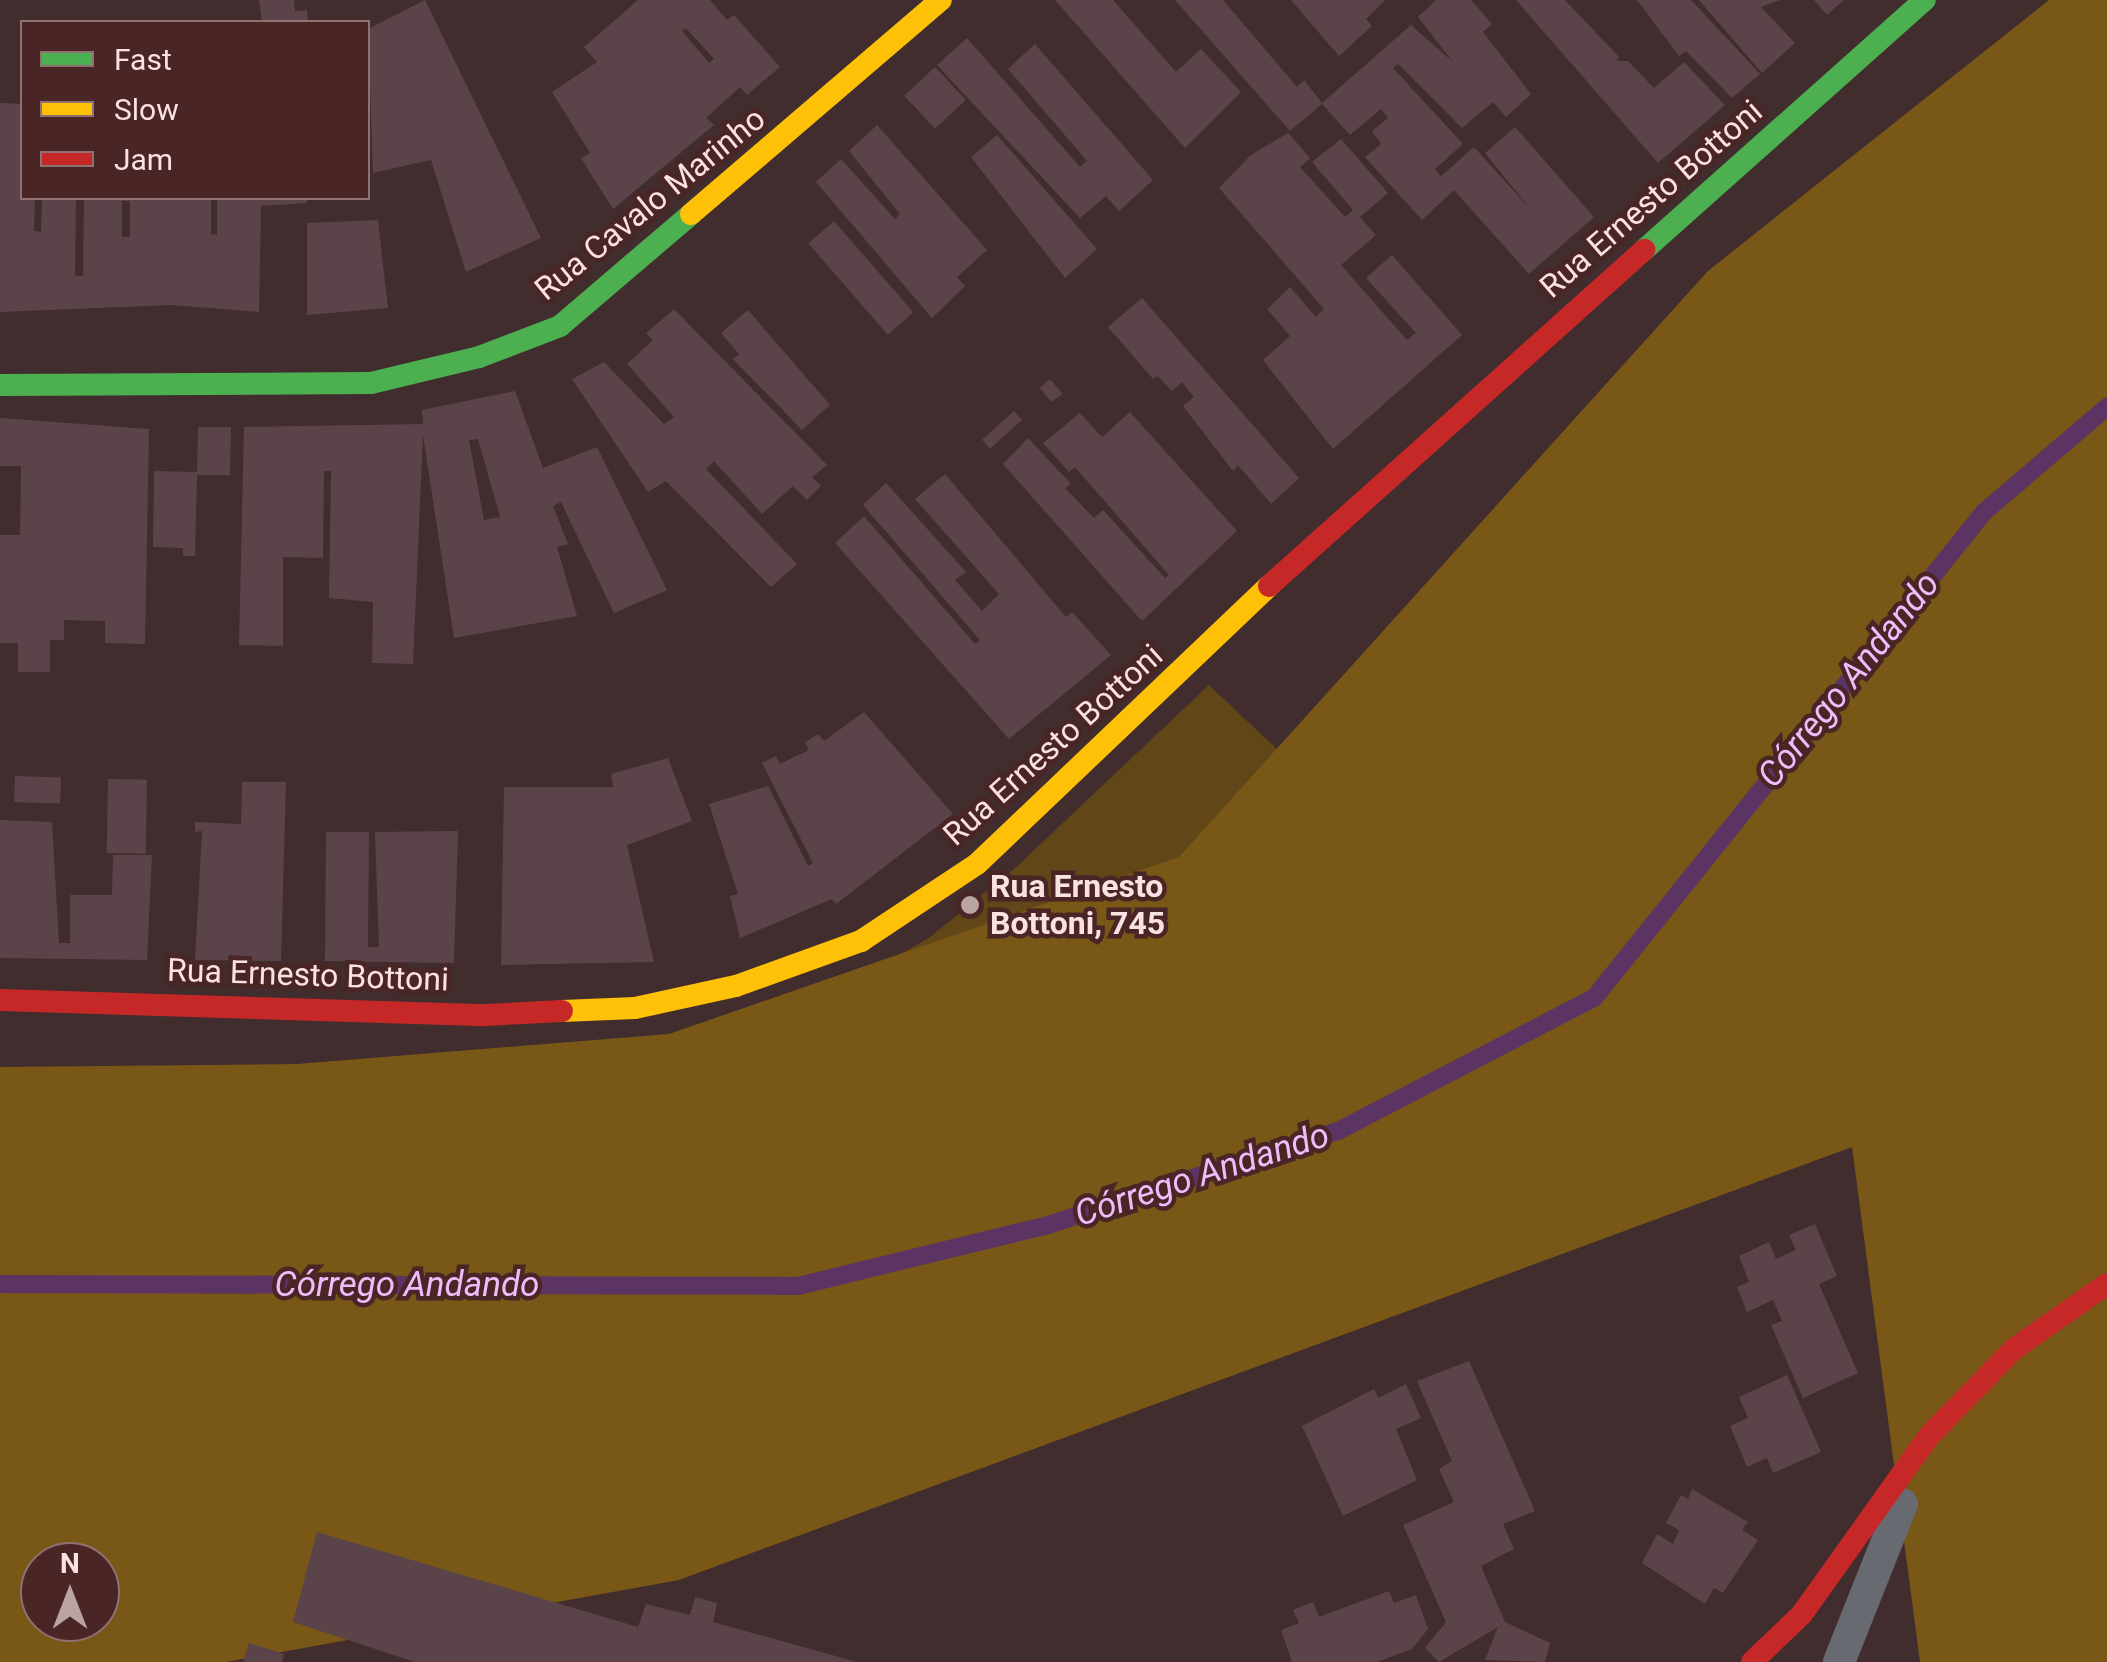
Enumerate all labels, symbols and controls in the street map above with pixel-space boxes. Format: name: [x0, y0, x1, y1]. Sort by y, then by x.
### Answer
legend: [20, 20, 370, 200]
text: Fast: [114, 42, 172, 77]
text: Slow: [114, 92, 179, 127]
street label: Rua Ernesto Bottoni: [1532, 92, 1770, 306]
street label: Rua Cavalo Marinho: [527, 99, 773, 309]
text: Jam: [114, 142, 173, 177]
water label: Córrego Andando: [1749, 564, 1949, 796]
street label: Rua Ernesto Bottoni: [935, 636, 1171, 854]
place label: Rua Ernesto Bottoni, 745: [990, 868, 1165, 943]
marker: Rua Ernesto Bottoni, 745: [959, 894, 981, 916]
street label: Rua Ernesto Bottoni: [167, 951, 449, 999]
water label: Córrego Andando: [1070, 1114, 1334, 1236]
water label: Córrego Andando: [275, 1264, 539, 1306]
north arrow: [20, 1542, 120, 1642]
text: N: [60, 1547, 80, 1580]

